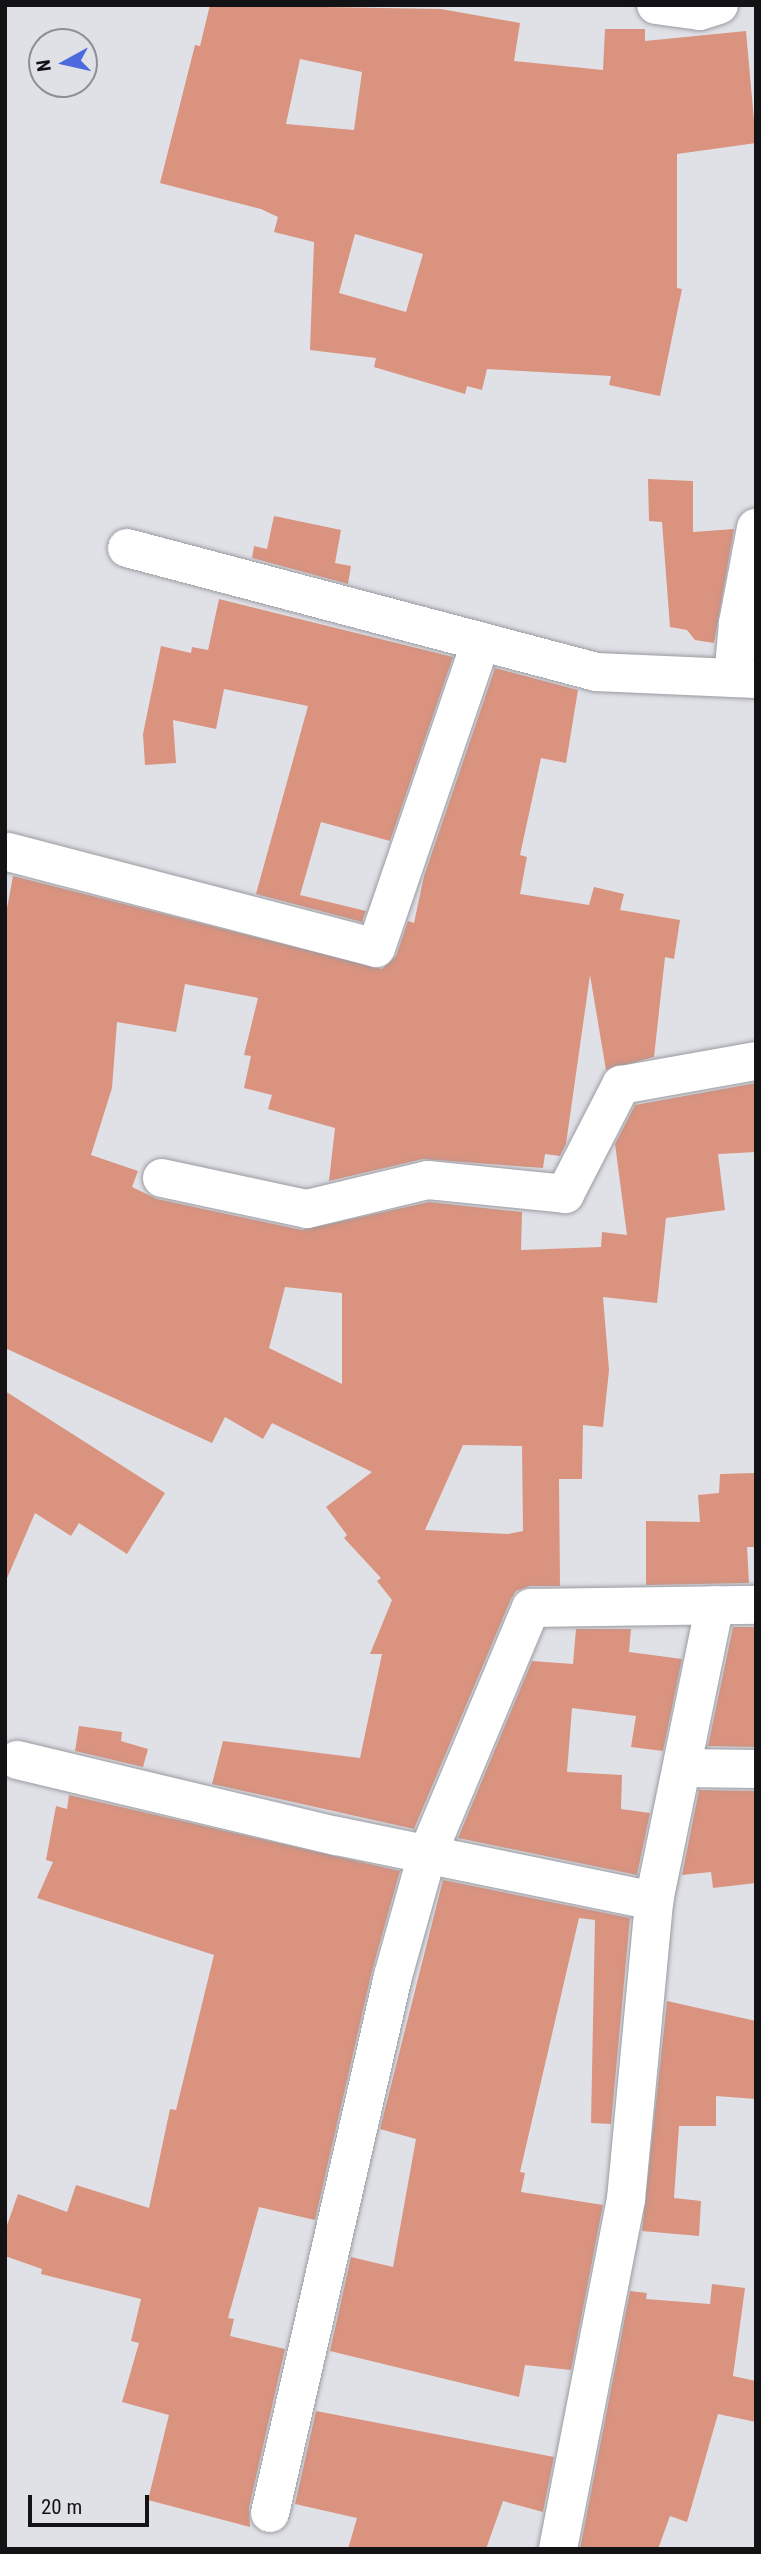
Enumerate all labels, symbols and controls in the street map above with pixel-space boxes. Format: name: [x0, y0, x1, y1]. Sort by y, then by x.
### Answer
north arrow: [28, 28, 98, 98]
text: N: [31, 58, 56, 73]
scale bar: [32, 2480, 152, 2524]
text: 20 m: [41, 2495, 82, 2519]

